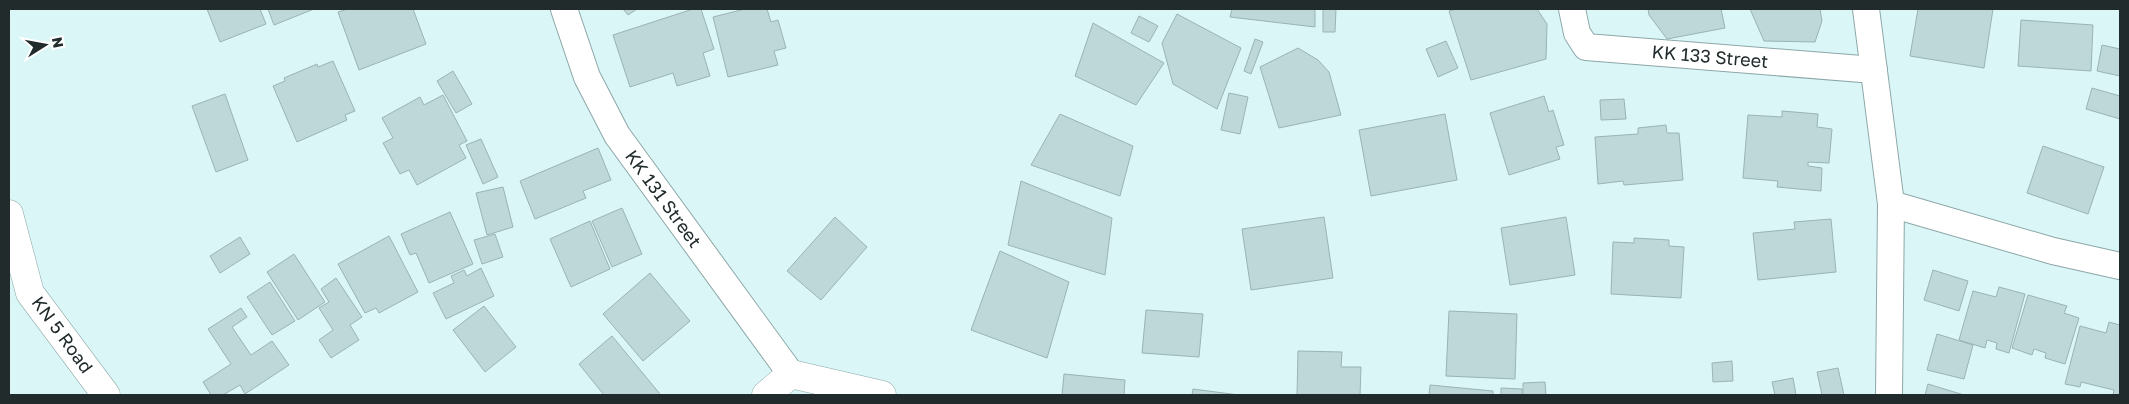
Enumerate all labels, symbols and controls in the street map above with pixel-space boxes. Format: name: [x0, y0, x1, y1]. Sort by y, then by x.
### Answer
north arrow: [20, 20, 70, 70]
text: N: [49, 36, 68, 49]
street label: KK 133 Street: [1651, 40, 1769, 72]
street label: KK 131 Street: [621, 145, 707, 251]
street label: KN 5 Road: [28, 292, 98, 377]

